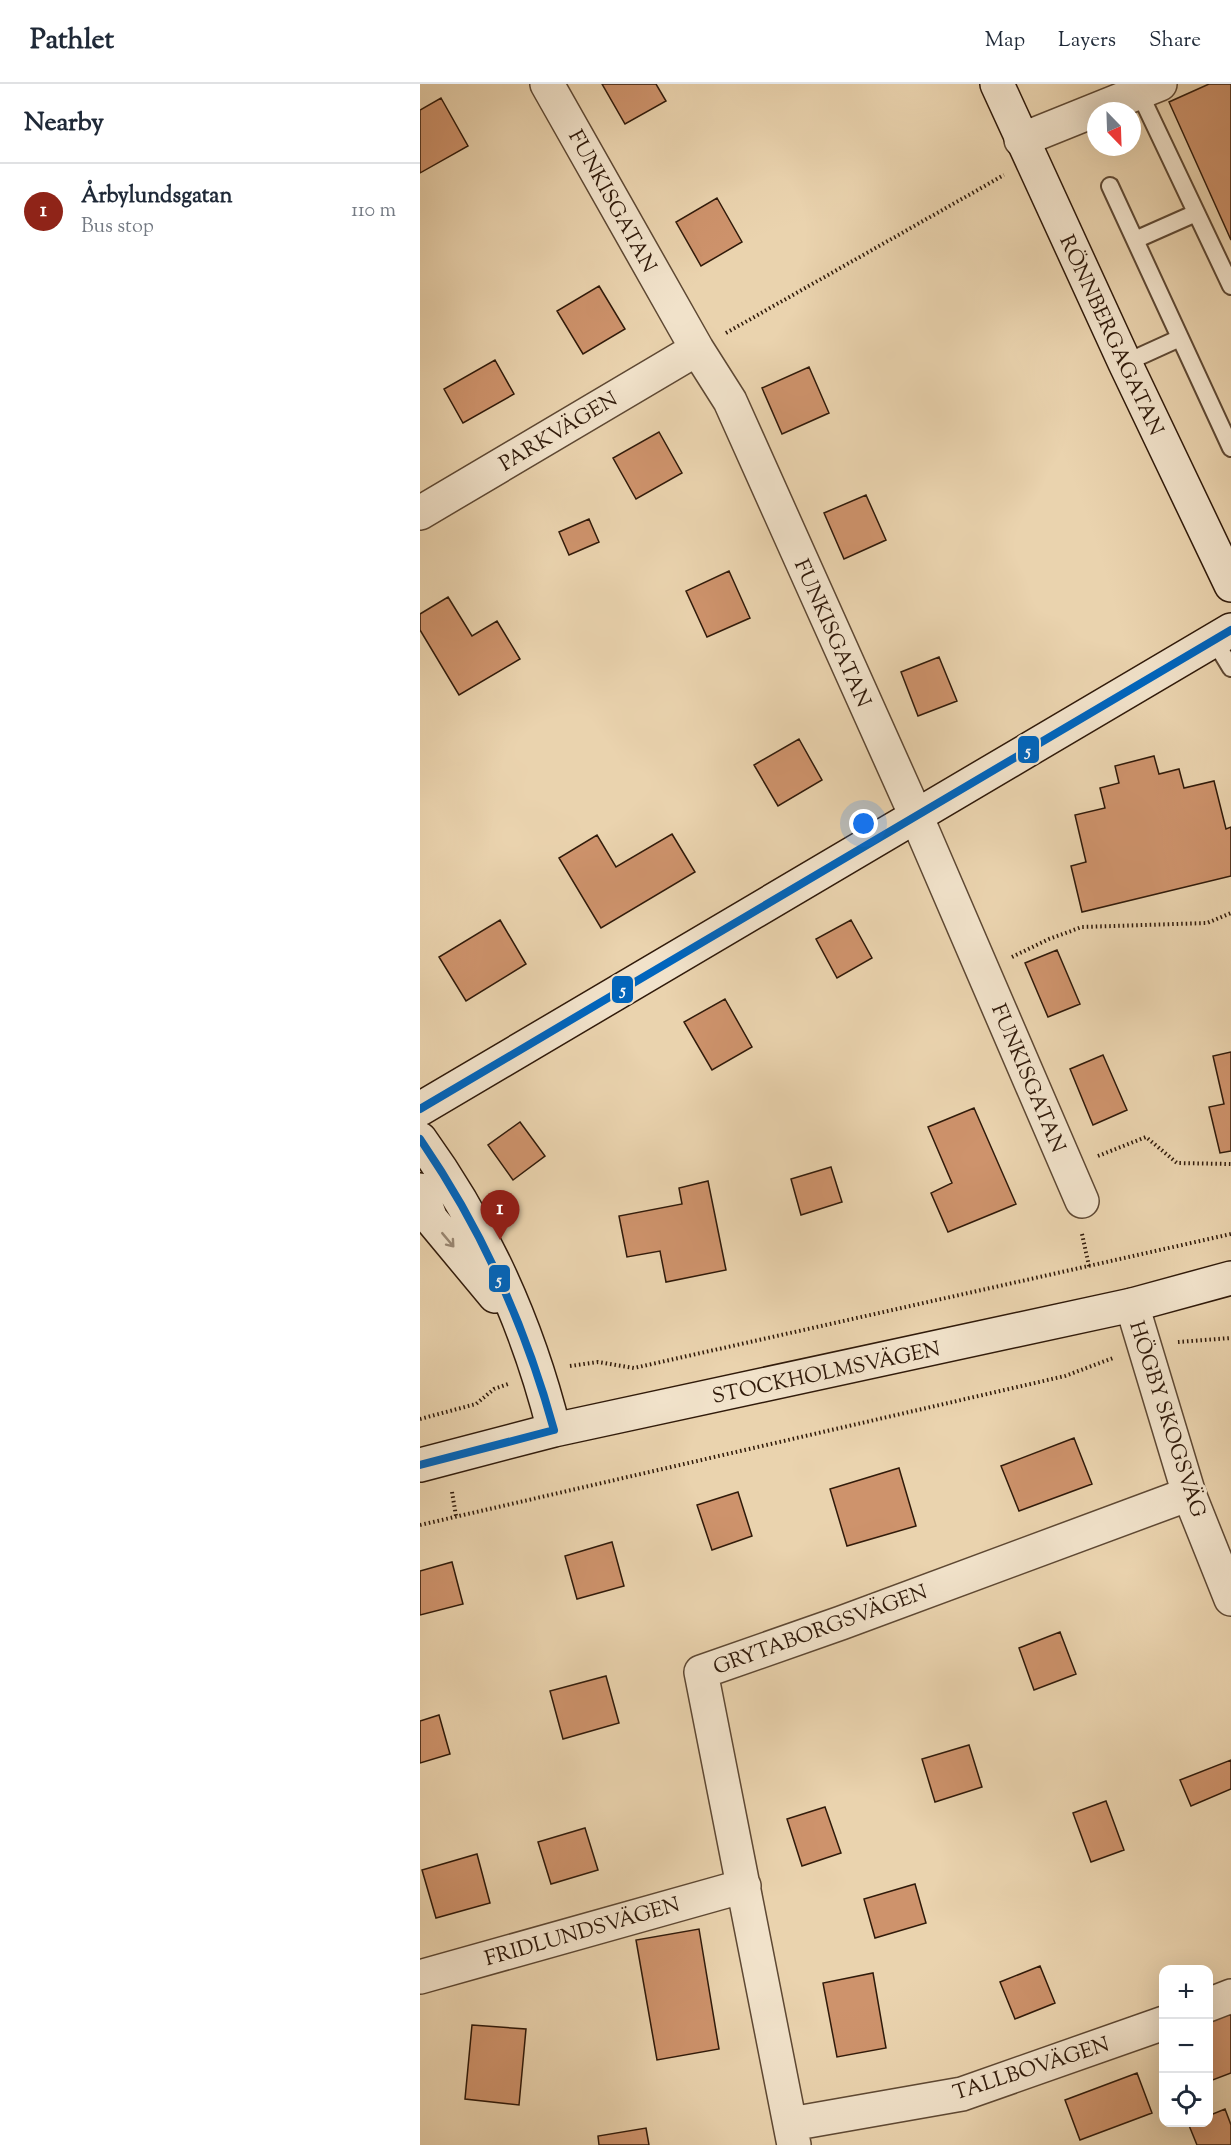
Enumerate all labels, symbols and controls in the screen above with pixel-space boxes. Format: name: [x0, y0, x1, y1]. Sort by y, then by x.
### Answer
text: Pathlet: [30, 21, 114, 61]
text: Map: [985, 26, 1025, 56]
text: Layers: [1058, 26, 1116, 56]
text: Share: [1149, 26, 1201, 56]
north arrow: [1087, 102, 1141, 156]
text: Nearby: [24, 105, 104, 142]
street label: FUNKISGATAN: [560, 125, 663, 279]
text: Årbylundsgatan: [81, 181, 232, 213]
text: 1: [40, 197, 47, 226]
text: 110 m: [351, 197, 396, 226]
text: Bus stop: [81, 213, 154, 242]
street label: RÖNNBERGAGATAN: [1050, 231, 1170, 441]
street label: PARKVÄGEN: [494, 385, 624, 480]
street label: FUNKISGATAN: [785, 555, 877, 713]
line badge: 5: [1017, 735, 1040, 764]
text: 5: [1023, 741, 1031, 764]
your location: [849, 809, 878, 838]
line badge: 5: [611, 975, 634, 1004]
text: 5: [618, 980, 626, 1003]
street label: FUNKISGATAN: [982, 1000, 1072, 1158]
pin: 1: [480, 1190, 520, 1240]
one-way arrow: [441, 1232, 455, 1247]
line badge: 5: [488, 1264, 511, 1293]
text: 5: [494, 1270, 502, 1293]
street label: HÖGBY SKOGSVÄG: [1120, 1317, 1212, 1522]
street label: STOCKHOLMSVÄGEN: [710, 1335, 943, 1413]
street label: GRYTABORGSVÄGEN: [709, 1578, 932, 1684]
street label: FRIDLUNDSVÄGEN: [482, 1891, 684, 1975]
map controls: [1159, 1965, 1213, 2127]
button: +: [1159, 1965, 1213, 2019]
button: −: [1159, 2019, 1213, 2073]
street label: TALLBOVÄGEN: [950, 2030, 1114, 2109]
button: locate: [1159, 2073, 1213, 2127]

